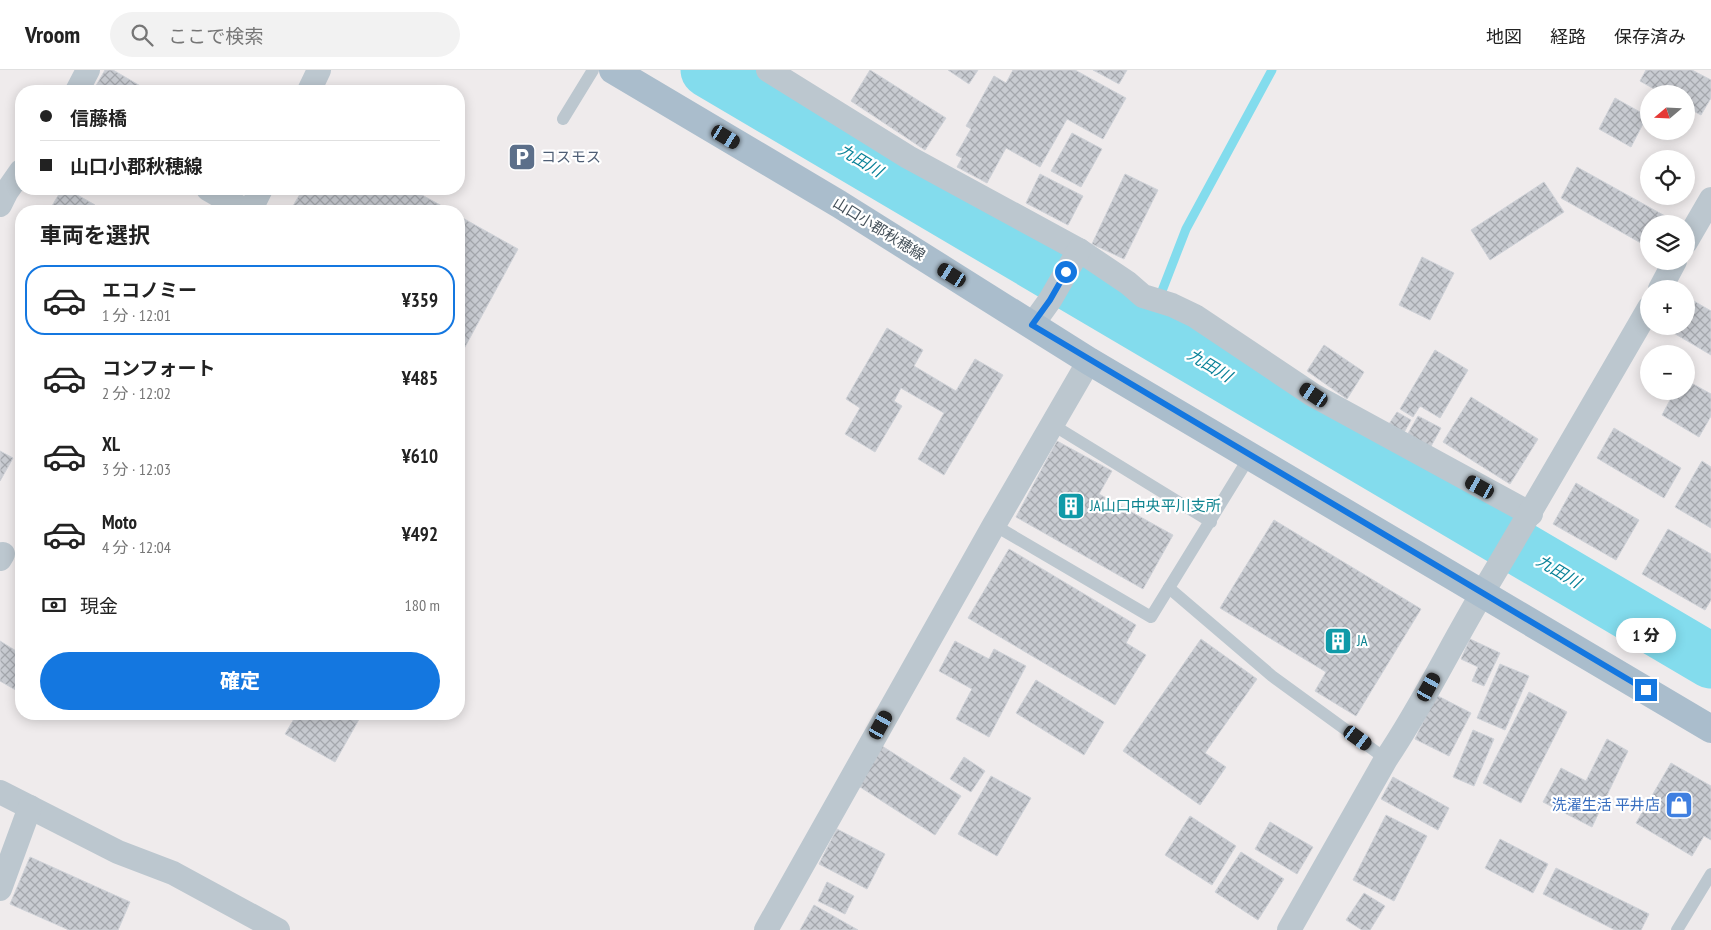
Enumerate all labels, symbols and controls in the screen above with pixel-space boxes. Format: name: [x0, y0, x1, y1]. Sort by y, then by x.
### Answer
search box: [110, 12, 460, 57]
text: Vroom: [25, 19, 80, 50]
icon: search: [128, 21, 156, 49]
text: ここで検索: [168, 24, 263, 48]
text: 地図: [1486, 25, 1522, 48]
text: 経路: [1550, 25, 1586, 48]
text: 保存済み: [1614, 25, 1686, 48]
north arrow: [1640, 85, 1695, 140]
map controls: [1640, 85, 1695, 400]
text: 信藤橋: [70, 106, 127, 130]
car: [709, 123, 742, 151]
water label: 九田川: [835, 139, 888, 182]
parking icon: コスモス: [507, 142, 537, 172]
place label: コスモス: [541, 147, 601, 166]
button: locate: [1640, 150, 1695, 205]
text: 山口小郡秋穂線: [70, 154, 203, 178]
street label: 山口小郡秋穂線: [830, 193, 929, 264]
button: layers: [1640, 215, 1695, 270]
text: 車両を選択: [40, 221, 150, 249]
car: [935, 261, 968, 289]
route start: [1055, 261, 1077, 283]
icon: car: [42, 278, 87, 323]
text: エコノミー: [102, 278, 197, 302]
button: +: [1640, 280, 1695, 335]
text: ¥359: [402, 288, 438, 312]
text: 1 分 · 12:01: [102, 305, 171, 325]
water label: 九田川: [1184, 344, 1237, 387]
button: −: [1640, 345, 1695, 400]
icon: car: [42, 356, 87, 401]
text: コンフォート: [102, 356, 215, 380]
text: ¥485: [402, 366, 438, 390]
car: [1297, 380, 1330, 410]
text: 2 分 · 12:02: [102, 383, 171, 403]
text: XL: [102, 432, 120, 456]
icon: car: [42, 434, 87, 479]
text: ¥610: [402, 444, 438, 468]
text: 3 分 · 12:03: [102, 459, 171, 479]
car: [1463, 473, 1496, 501]
building icon: JA山口中央平川支所: [1056, 491, 1086, 521]
place label: JA山口中央平川支所: [1089, 496, 1221, 515]
text: Moto: [102, 510, 137, 534]
icon: car: [42, 512, 87, 557]
text: ¥492: [402, 522, 438, 546]
text: 4 分 · 12:04: [102, 537, 171, 557]
water label: 九田川: [1533, 550, 1586, 593]
icon: cash: [40, 591, 68, 619]
text: 現金: [80, 594, 118, 618]
text: 180 m: [405, 595, 440, 615]
callout: 1 分: [1616, 618, 1676, 652]
text: 1 分: [1633, 625, 1659, 645]
building icon: JA: [1323, 626, 1353, 656]
place label: JA: [1356, 631, 1369, 650]
button: 確定: [40, 652, 440, 710]
car: [1415, 670, 1442, 704]
route end: [1635, 679, 1657, 701]
car: [867, 708, 894, 742]
car: [1341, 723, 1374, 753]
shop icon: 洗濯生活 平井店: [1664, 790, 1694, 820]
place label: 洗濯生活 平井店: [1552, 795, 1660, 814]

